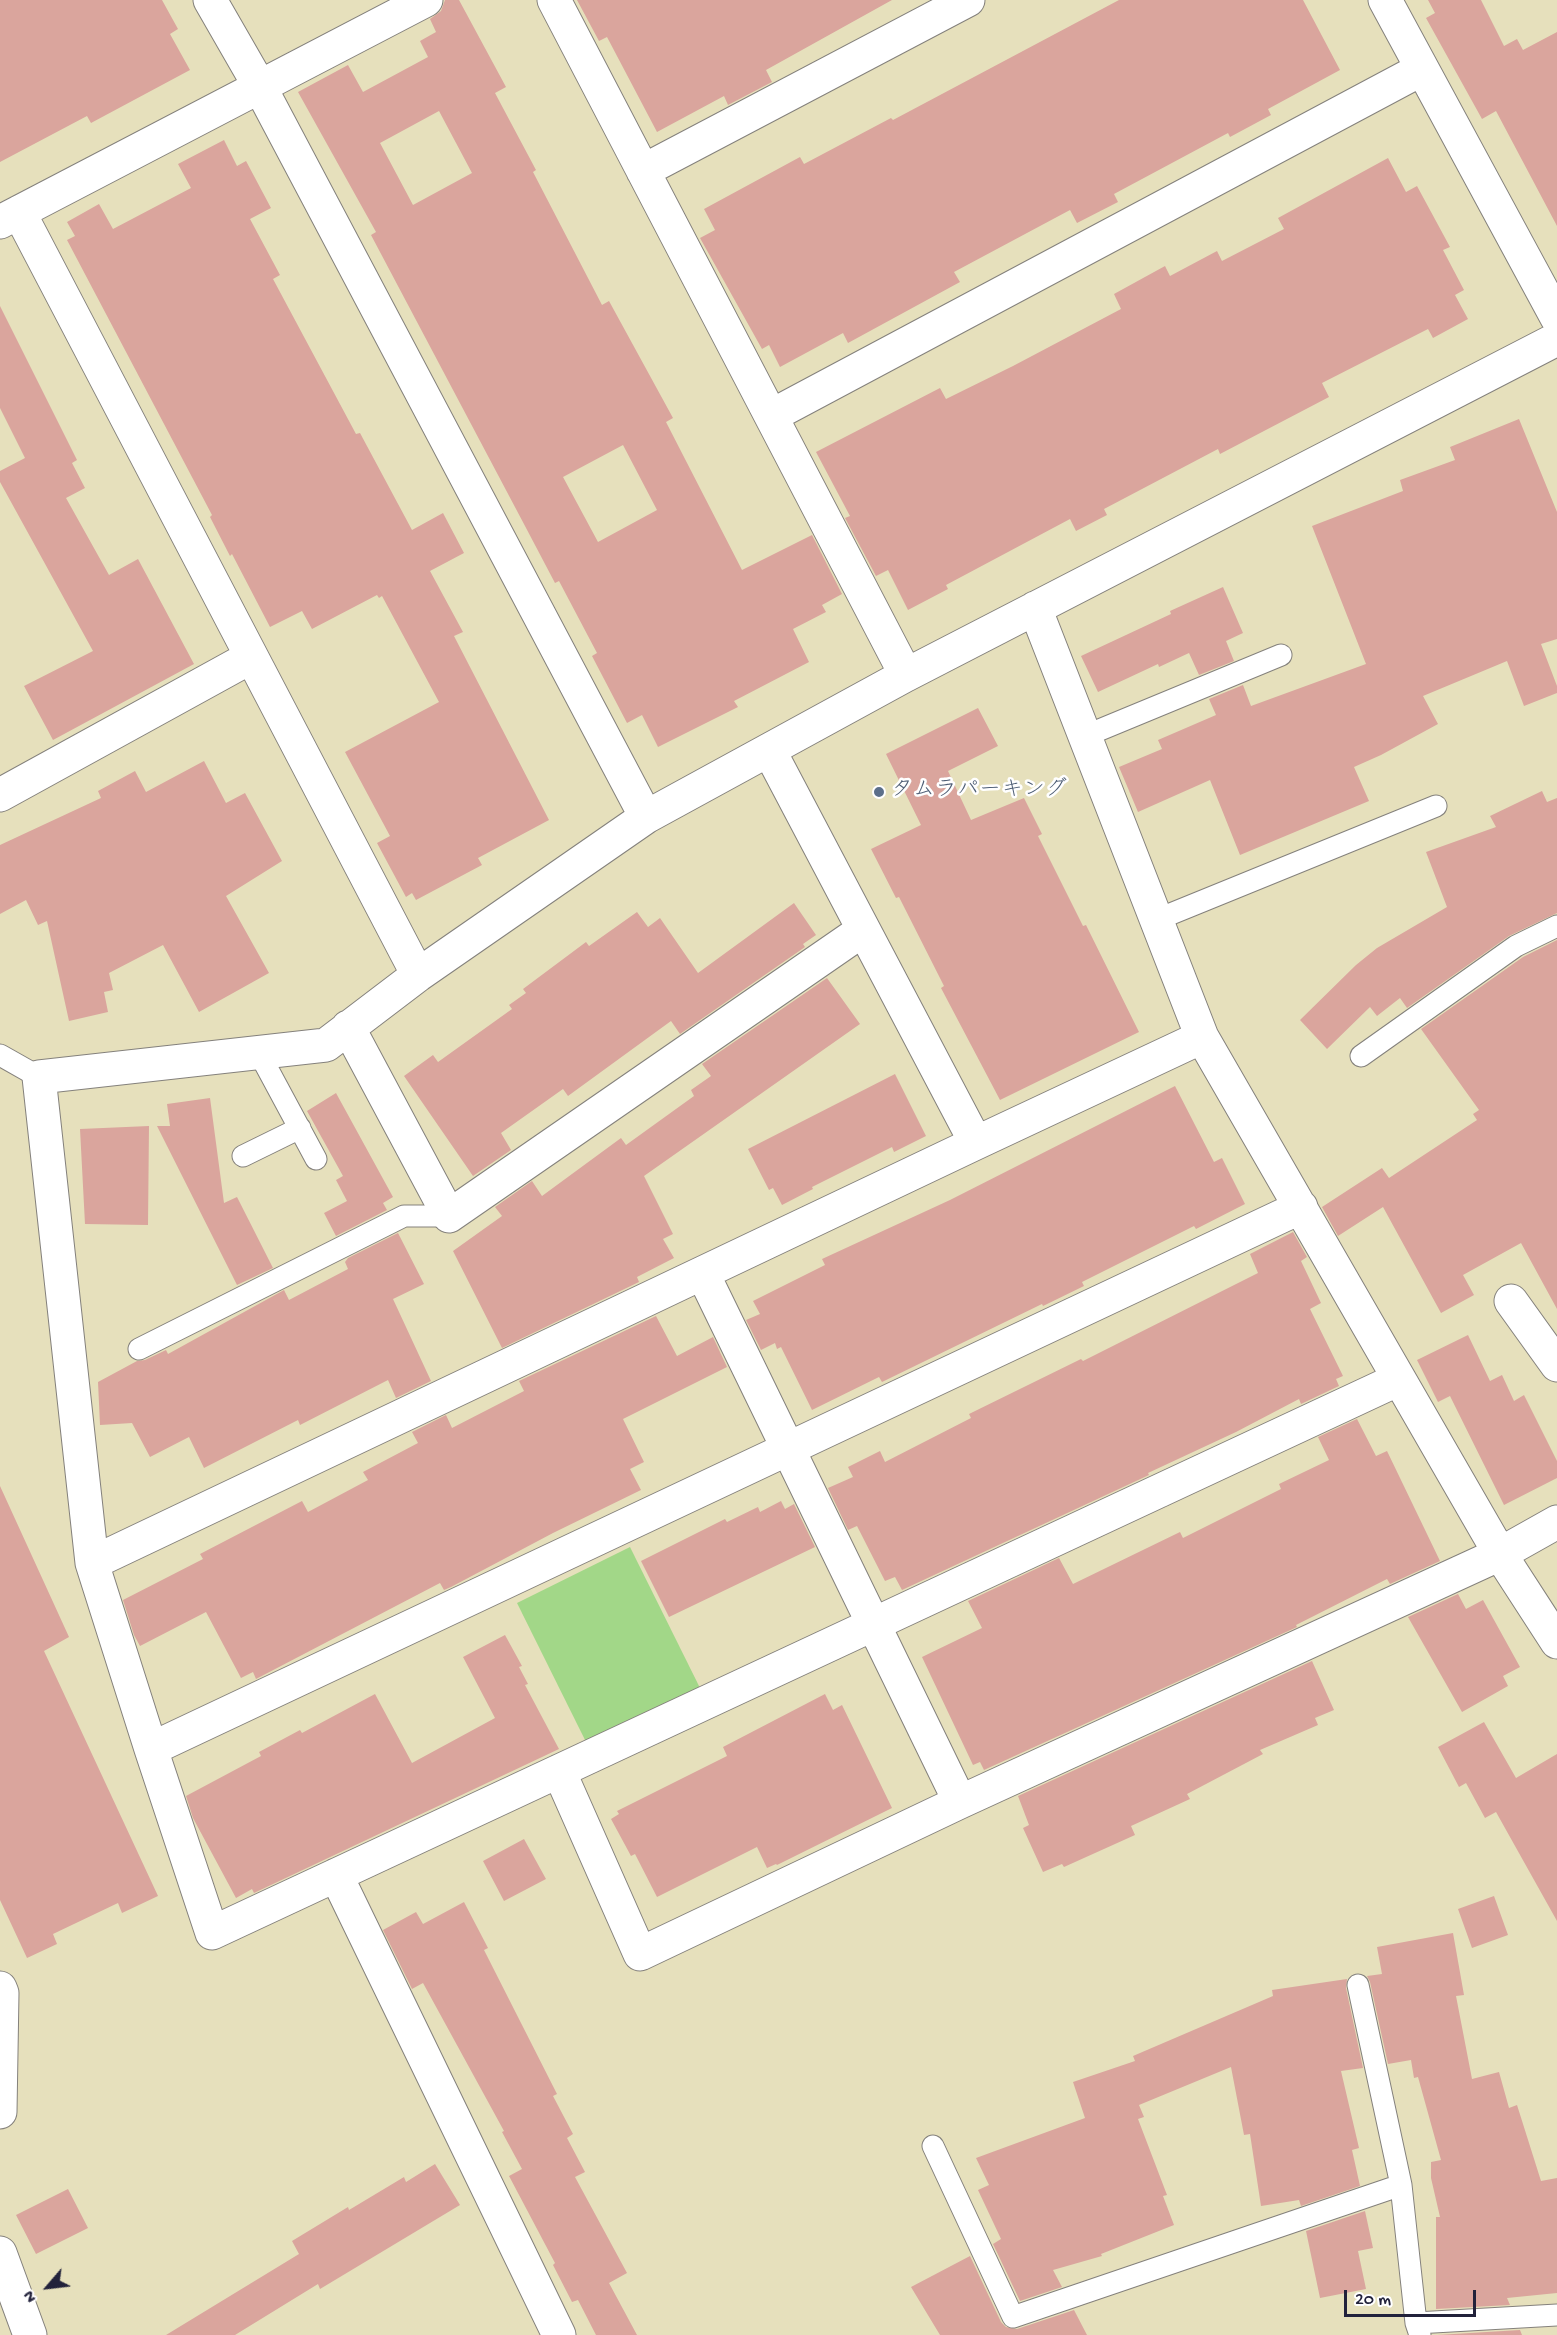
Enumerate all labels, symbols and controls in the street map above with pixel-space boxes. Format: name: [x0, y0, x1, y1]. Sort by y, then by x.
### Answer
place label: タムラパーキング: [891, 779, 1067, 805]
marker: タムラパーキング: [872, 785, 886, 799]
north arrow: [18, 2257, 78, 2317]
scale bar: [1347, 2278, 1479, 2316]
text: N: [21, 2287, 43, 2305]
text: 20 m: [1355, 2290, 1391, 2311]

